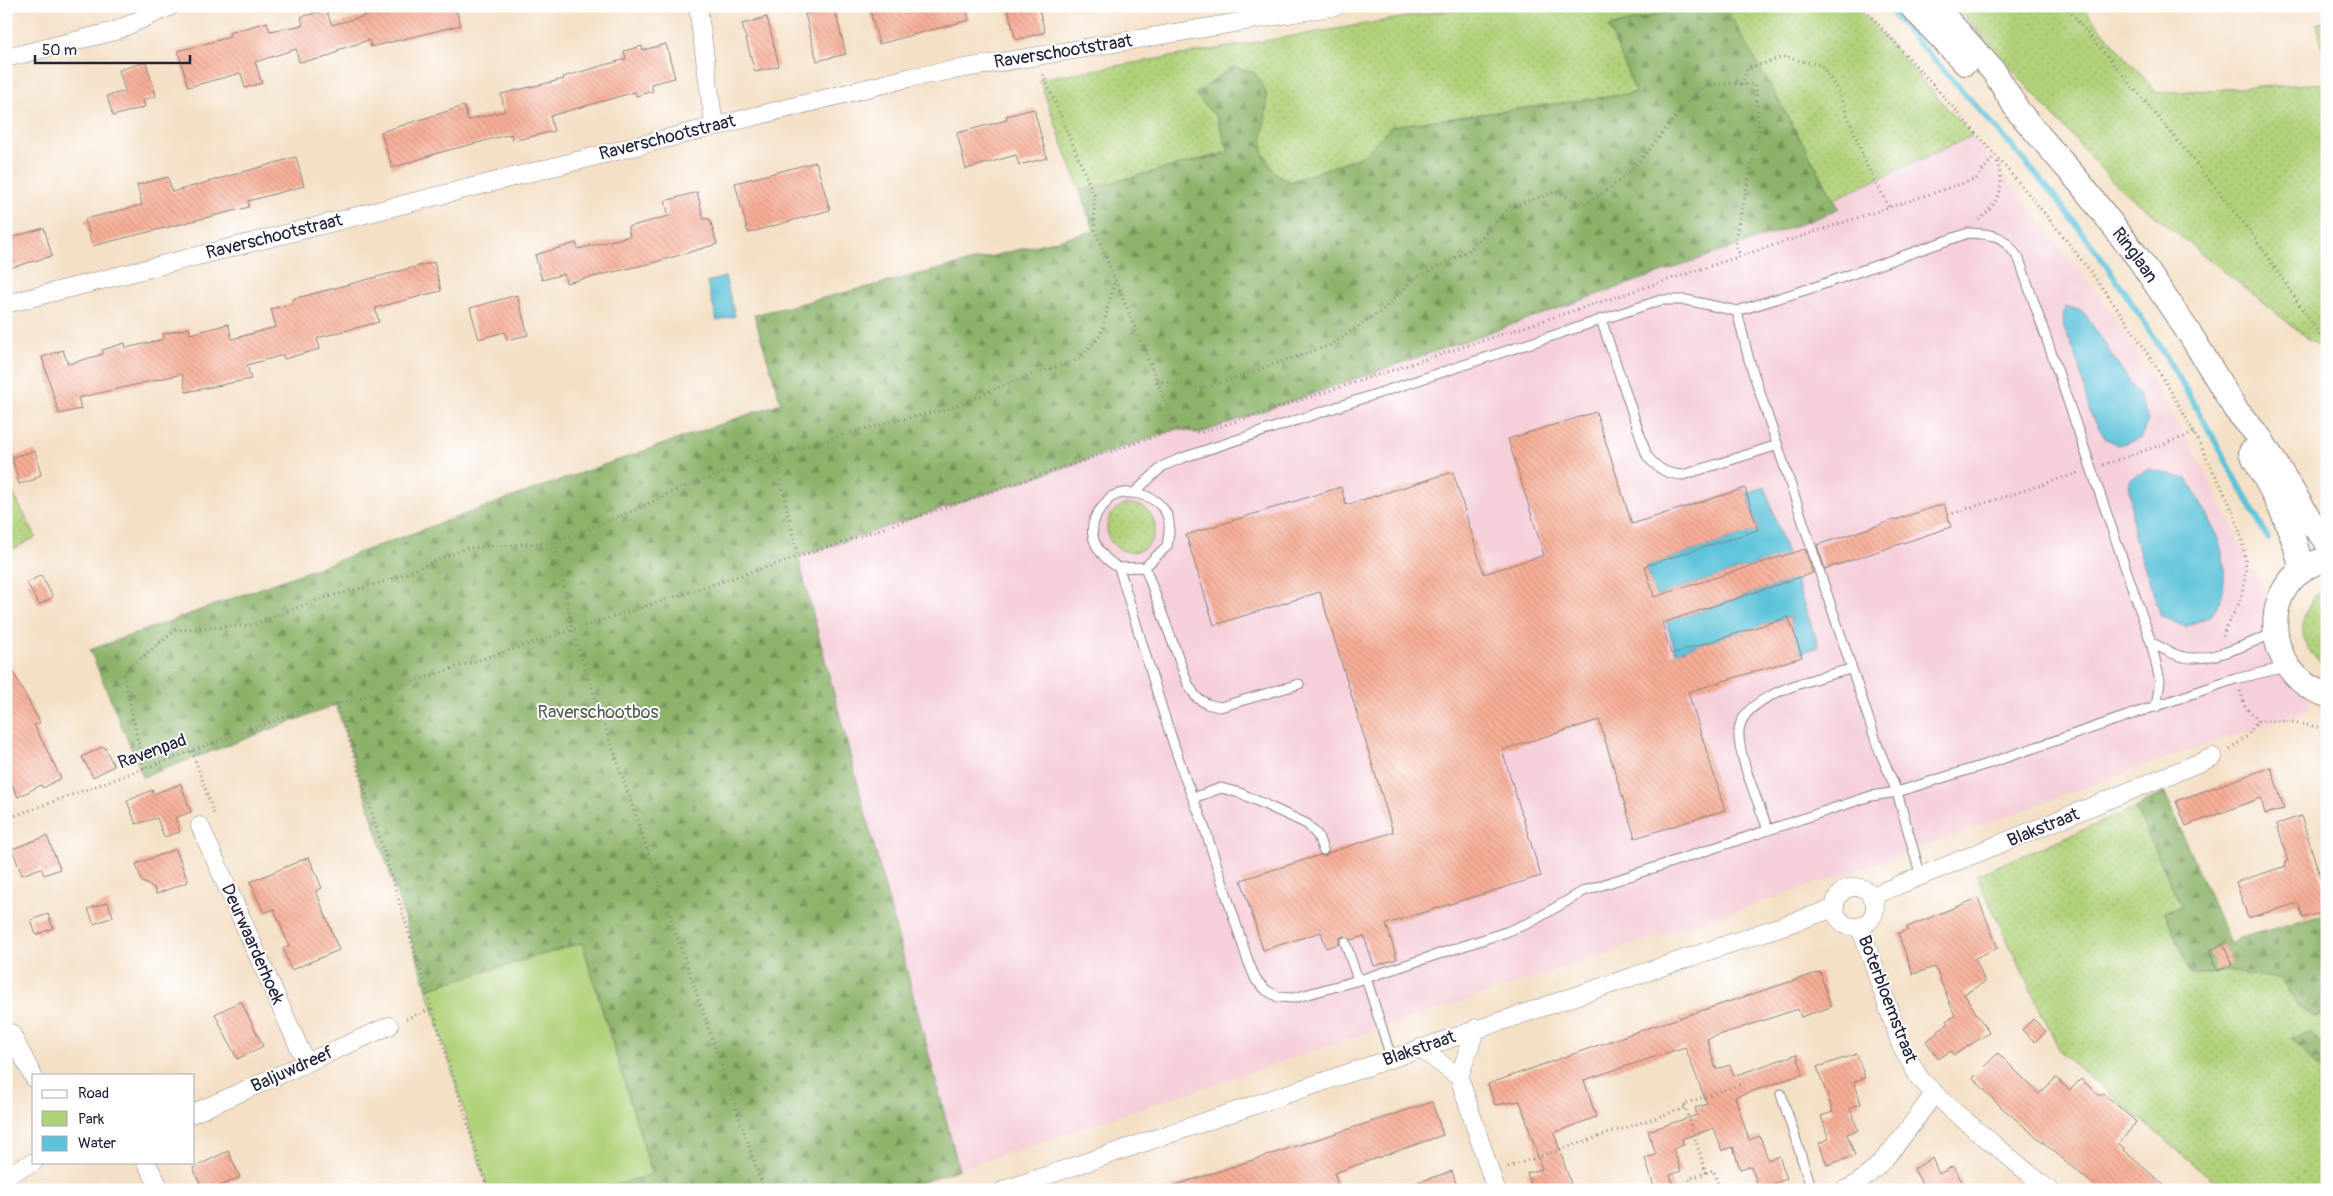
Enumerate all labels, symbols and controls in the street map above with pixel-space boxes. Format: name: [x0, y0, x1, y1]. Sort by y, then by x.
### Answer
street label: Raverschootstraat: [992, 29, 1135, 74]
scale bar: [35, 32, 190, 64]
text: 50 m: [42, 41, 77, 60]
street label: Raverschootstraat: [597, 109, 738, 166]
street label: Raverschootstraat: [204, 208, 345, 265]
street label: Ringlaan: [2107, 223, 2163, 287]
park label: Raverschootbos: [538, 701, 658, 724]
street label: Ravenpad: [115, 728, 190, 774]
street label: Blakstraat: [2004, 802, 2083, 852]
street label: Deurwaarderhoek: [216, 880, 290, 1008]
street label: Boterbloemstraat: [1853, 932, 1923, 1067]
street label: Blakstraat: [1380, 1025, 1459, 1072]
street label: Baljuwdreef: [247, 1041, 338, 1098]
legend: [32, 1074, 195, 1164]
text: Road: [78, 1084, 109, 1103]
text: Park: [78, 1110, 105, 1129]
text: Water: [78, 1134, 117, 1153]

